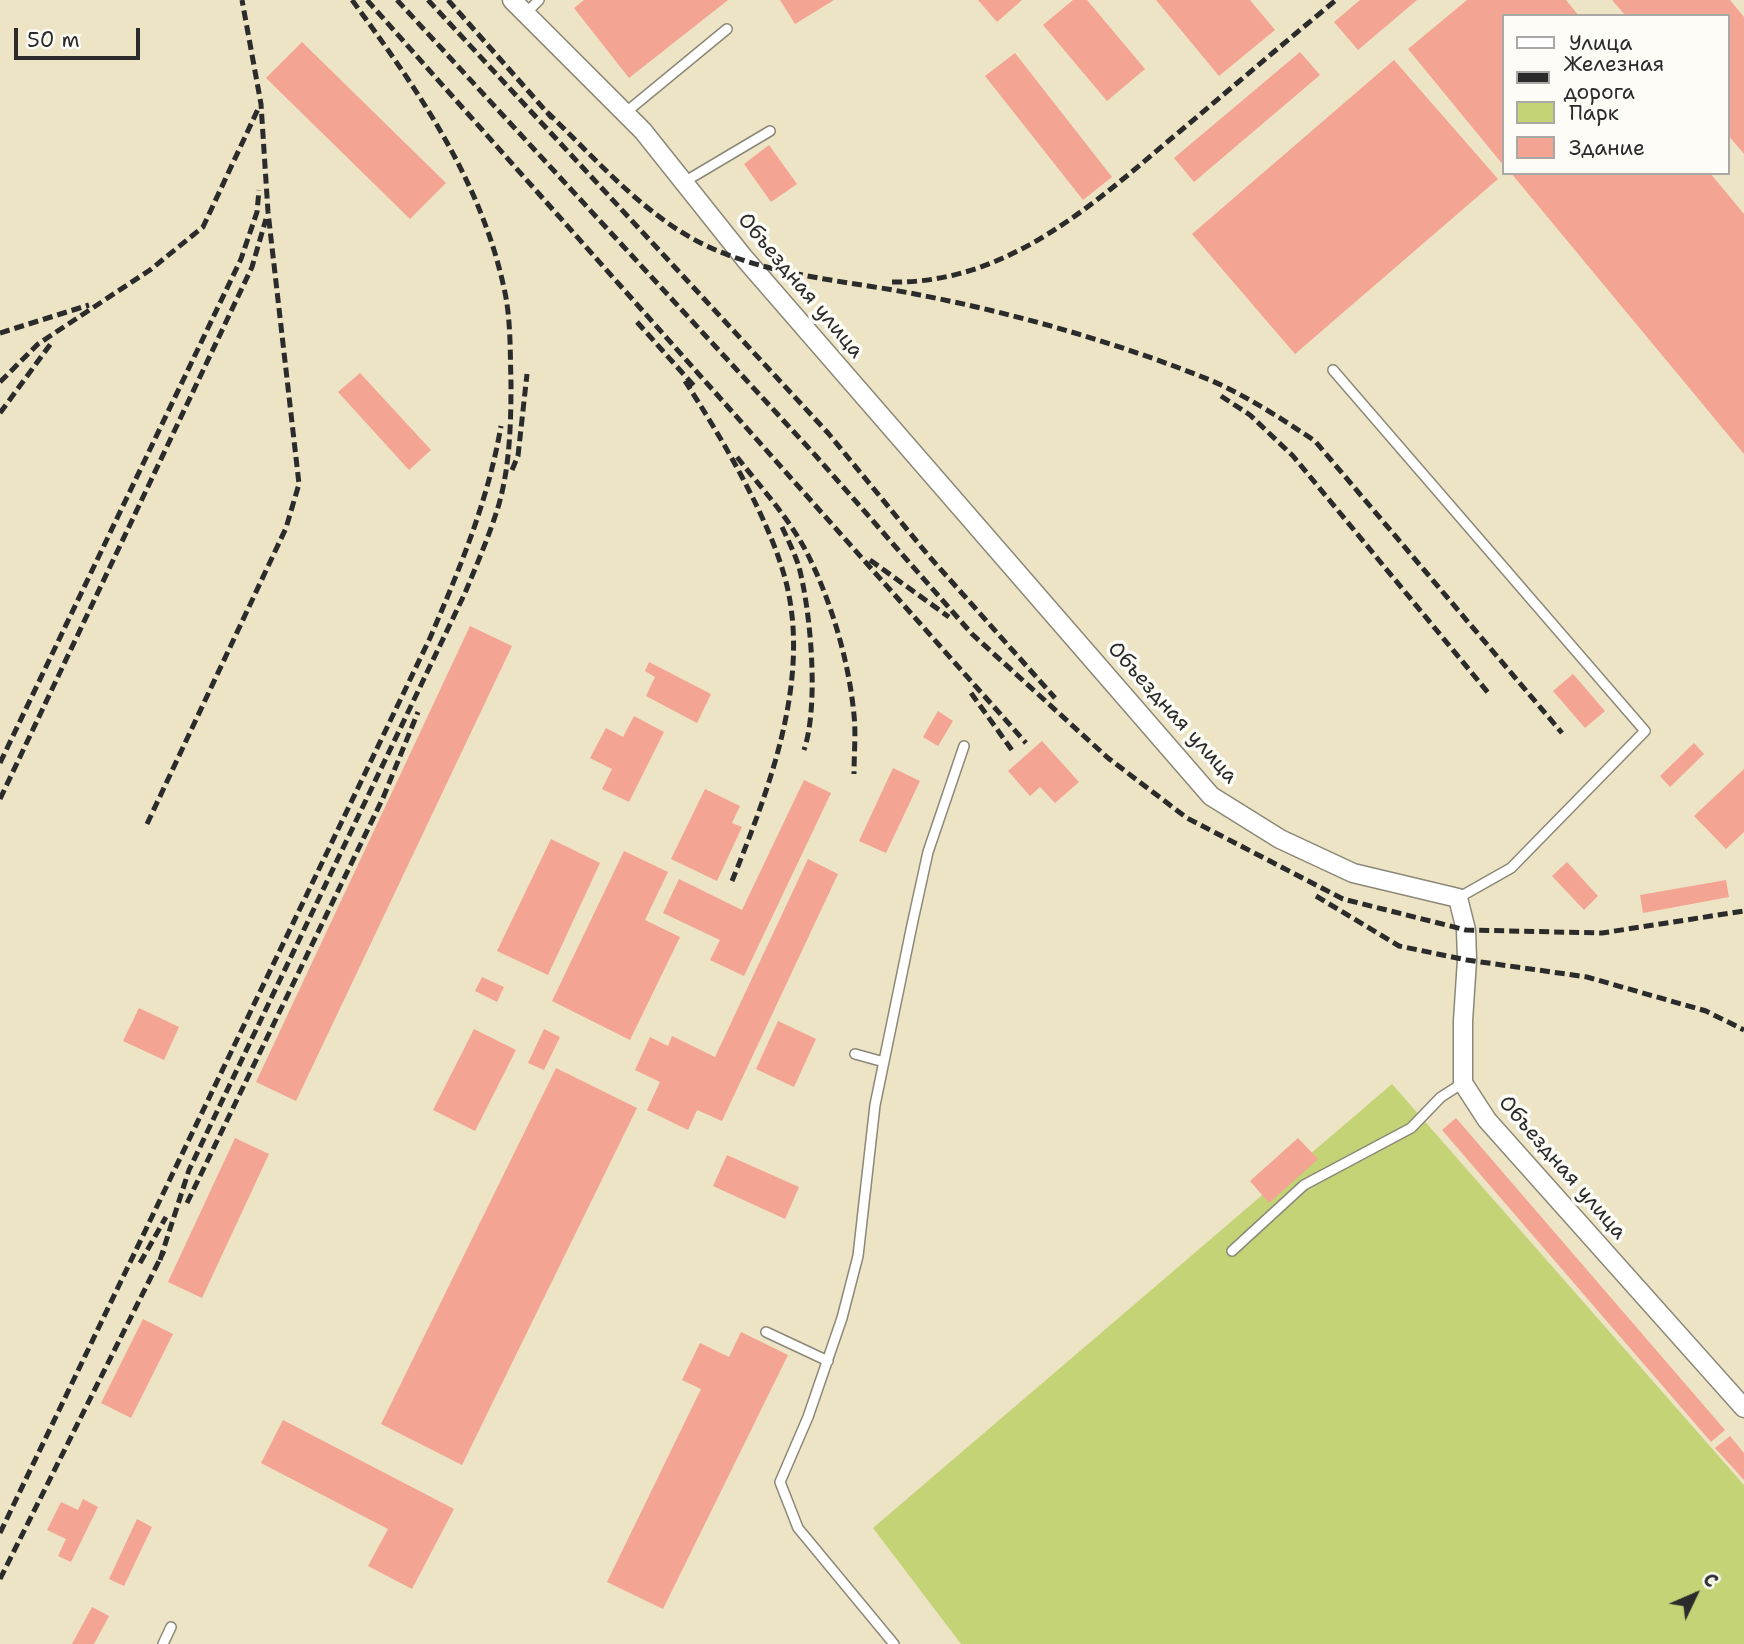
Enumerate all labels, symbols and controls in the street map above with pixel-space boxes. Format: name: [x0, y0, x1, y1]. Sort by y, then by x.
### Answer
scale bar: [18, 14, 144, 58]
legend: [1502, 14, 1730, 175]
text: 50 m: [27, 26, 80, 54]
text: Улица: [1569, 29, 1632, 57]
text: Железная дорога: [1564, 50, 1664, 106]
text: Парк: [1569, 99, 1619, 127]
text: Здание: [1569, 134, 1645, 162]
street label: Объездная улица: [732, 208, 868, 364]
street label: Объездная улица: [1102, 637, 1242, 789]
street label: Объездная улица: [1493, 1091, 1631, 1245]
north arrow: [1660, 1560, 1730, 1630]
text: С: [1697, 1567, 1724, 1593]

